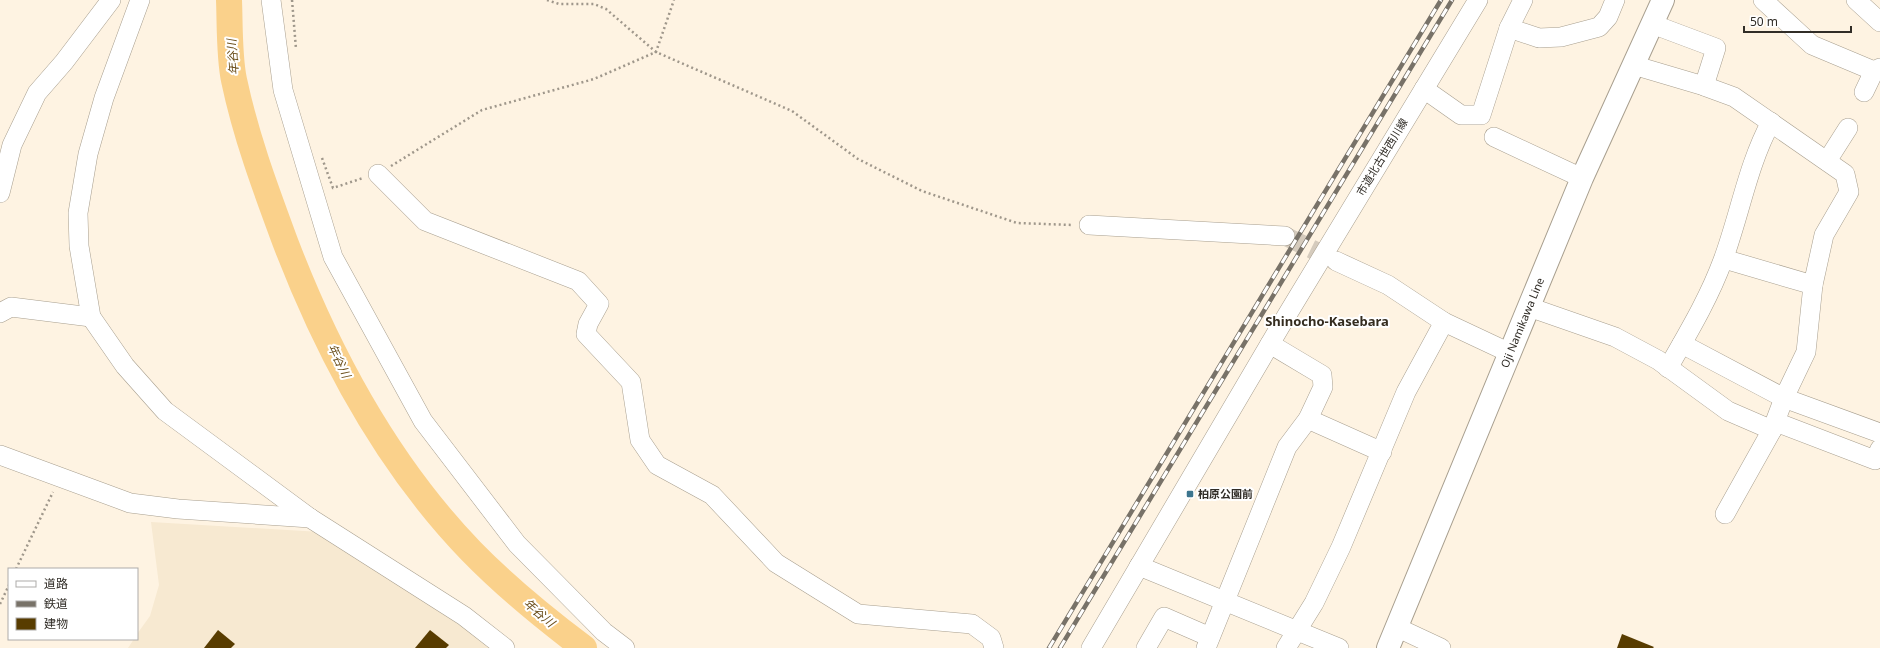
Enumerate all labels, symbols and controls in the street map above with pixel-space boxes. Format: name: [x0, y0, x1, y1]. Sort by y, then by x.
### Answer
scale bar: [1744, 8, 1851, 34]
text: 50 m: [1750, 13, 1778, 30]
water label: 年谷川: [223, 36, 242, 76]
street label: 市道北古世西川線: [1352, 115, 1411, 198]
street label: Oji Namikawa Line: [1497, 275, 1547, 370]
district label: Shinocho-Kasebara: [1265, 312, 1389, 330]
water label: 年谷川: [324, 341, 356, 382]
place label: 柏原公園前: [1198, 486, 1253, 501]
marker: 柏原公園前: [1185, 489, 1195, 499]
legend: [8, 568, 138, 640]
text: 道路: [44, 575, 68, 592]
text: 鉄道: [44, 595, 68, 612]
water label: 年谷川: [520, 595, 560, 632]
text: 建物: [44, 615, 68, 632]

